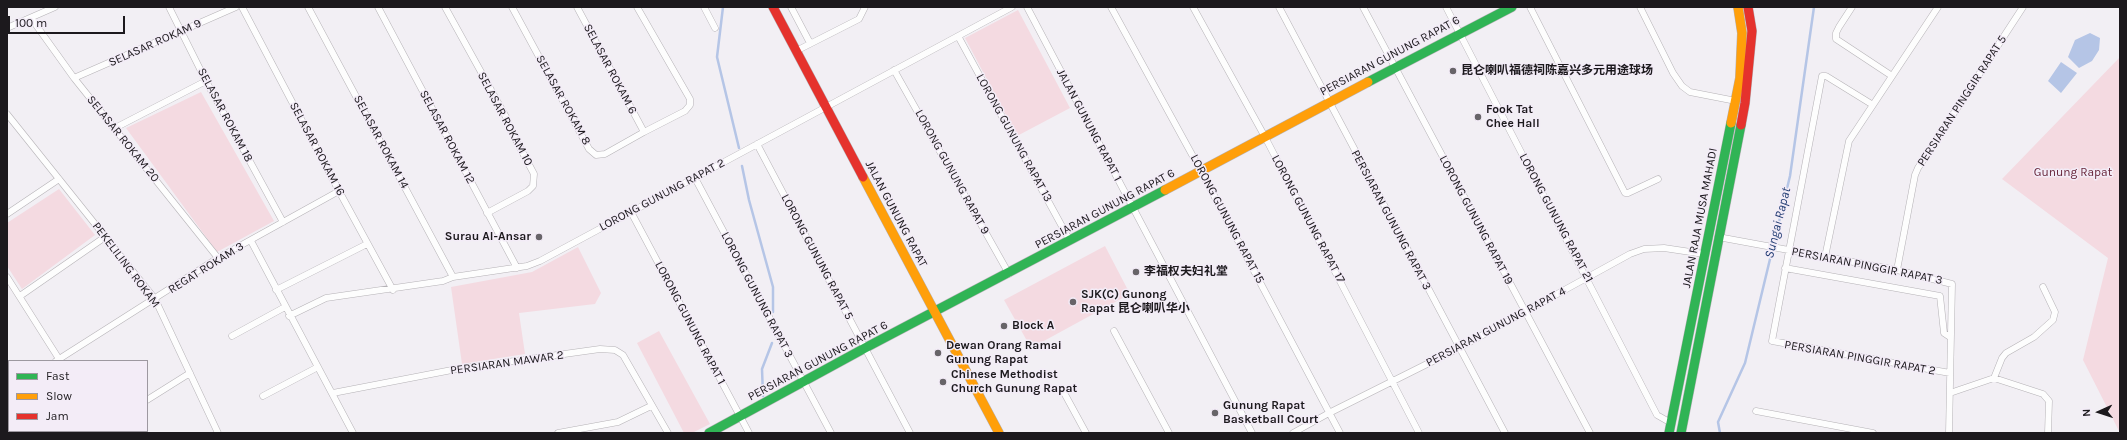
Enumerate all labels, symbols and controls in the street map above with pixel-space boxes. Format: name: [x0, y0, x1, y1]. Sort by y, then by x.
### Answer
scale bar: [10, 8, 127, 34]
street label: PERSIARAN GUNUNG RAPAT 6: [1318, 13, 1462, 99]
text: 100 m: [15, 16, 47, 30]
street label: SELASAR ROKAM 9: [106, 16, 204, 70]
street label: SELASAR ROKAM 6: [580, 21, 640, 117]
street label: PERSIARAN PINGGIR RAPAT 5: [1914, 33, 2010, 169]
street label: SELASAR ROKAM 8: [532, 53, 594, 147]
place label: 昆仑喇叭福德祠陈嘉兴多元用途球场: [1461, 64, 1653, 78]
street label: SELASAR ROKAM 18: [194, 65, 256, 165]
street label: JALAN GUNUNG RAPAT 1: [1053, 66, 1125, 184]
marker: 昆仑喇叭福德祠陈嘉兴多元用途球场: [1448, 66, 1458, 76]
street label: SELASAR ROKAM 10: [474, 70, 536, 168]
street label: LORONG GUNUNG RAPAT 13: [973, 71, 1055, 205]
street label: SELASAR ROKAM 12: [416, 88, 478, 186]
street label: SELASAR ROKAM 20: [84, 93, 162, 185]
street label: SELASAR ROKAM 14: [350, 93, 412, 191]
street label: SELASAR ROKAM 16: [286, 100, 348, 198]
place label: Fook Tat Chee Hall: [1486, 103, 1540, 131]
street label: LORONG GUNUNG RAPAT 9: [912, 107, 992, 237]
marker: Fook Tat Chee Hall: [1473, 112, 1483, 122]
street label: PERSIARAN GUNUNG RAPAT 3: [1348, 147, 1434, 293]
street label: JALAN RAJA MUSA MAHADI: [1679, 147, 1721, 289]
street label: LORONG GUNUNG RAPAT 21: [1516, 151, 1596, 285]
street label: LORONG GUNUNG RAPAT 15: [1187, 152, 1267, 286]
street label: LORONG GUNUNG RAPAT 17: [1268, 153, 1348, 285]
street label: LORONG GUNUNG RAPAT 19: [1436, 153, 1516, 287]
street label: LORONG GUNUNG RAPAT 2: [597, 156, 727, 234]
street label: JALAN GUNUNG RAPAT: [862, 158, 930, 270]
street label: PERSIARAN GUNUNG RAPAT 6: [1033, 166, 1177, 252]
park label: Gunung Rapat: [2034, 166, 2112, 180]
water label: Sungai Rapat: [1762, 186, 1794, 260]
street label: LORONG GUNUNG RAPAT 5: [778, 192, 856, 322]
street label: PEKELILING ROKAM: [89, 219, 163, 311]
place label: Surau Al-Ansar: [445, 230, 531, 244]
street label: LORONG GUNUNG RAPAT 3: [718, 230, 796, 360]
marker: Surau Al-Ansar: [534, 232, 544, 242]
street label: REGAT ROKAM 3: [166, 239, 246, 297]
street label: PERSIARAN PINGGIR RAPAT 3: [1790, 244, 1944, 288]
street label: LORONG GUNUNG RAPAT 1: [651, 259, 729, 387]
place label: 李福权夫妇礼堂: [1144, 265, 1228, 279]
marker: 李福权夫妇礼堂: [1131, 267, 1141, 277]
street label: PERSIARAN GUNUNG RAPAT 4: [1424, 284, 1568, 370]
place label: SJK(C) Gunong Rapat 昆仑喇叭华小: [1081, 288, 1190, 316]
marker: SJK(C) Gunong Rapat 昆仑喇叭华小: [1068, 297, 1078, 307]
street label: PERSIARAN GUNUNG RAPAT 6: [746, 318, 890, 404]
place label: Block A: [1012, 319, 1054, 333]
marker: Block A: [999, 321, 1009, 331]
street label: PERSIARAN PINGGIR RAPAT 2: [1783, 338, 1937, 378]
place label: Dewan Orang Ramai Gunung Rapat: [946, 339, 1062, 367]
street label: PERSIARAN MAWAR 2: [449, 348, 565, 378]
marker: Dewan Orang Ramai Gunung Rapat: [933, 348, 943, 358]
legend: [8, 360, 148, 432]
place label: Chinese Methodist Church Gunung Rapat: [951, 368, 1077, 396]
text: Fast: [46, 369, 69, 383]
marker: Chinese Methodist Church Gunung Rapat: [938, 377, 948, 387]
text: Slow: [46, 389, 72, 403]
north arrow: [2079, 392, 2119, 432]
place label: Gunung Rapat Basketball Court: [1223, 399, 1318, 427]
marker: Gunung Rapat Basketball Court: [1210, 408, 1220, 418]
text: N: [2080, 408, 2093, 417]
text: Jam: [46, 409, 69, 423]

